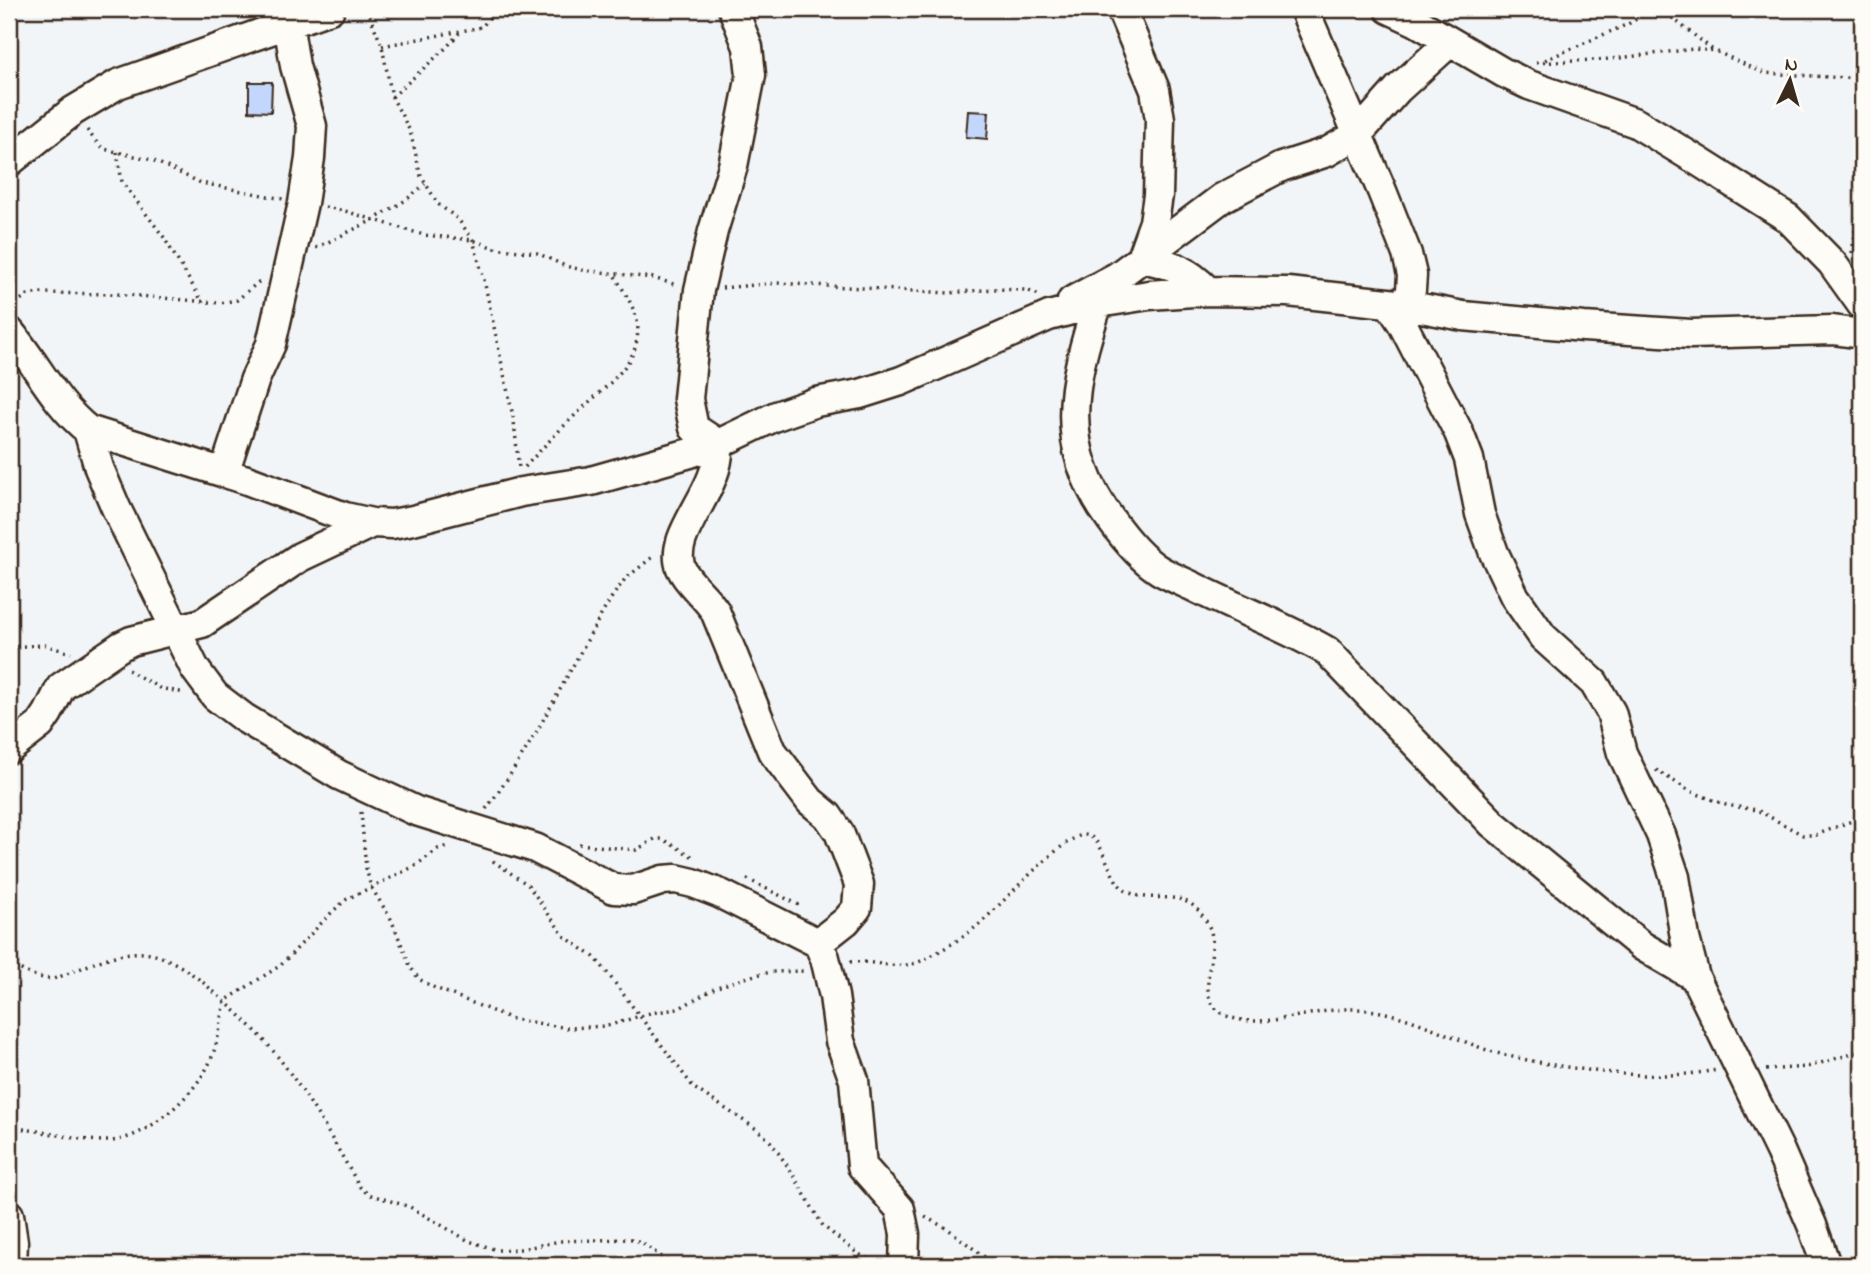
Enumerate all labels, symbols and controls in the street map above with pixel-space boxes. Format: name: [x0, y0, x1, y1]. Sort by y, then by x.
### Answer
north arrow: [1756, 46, 1826, 116]
text: N: [1784, 52, 1799, 80]

